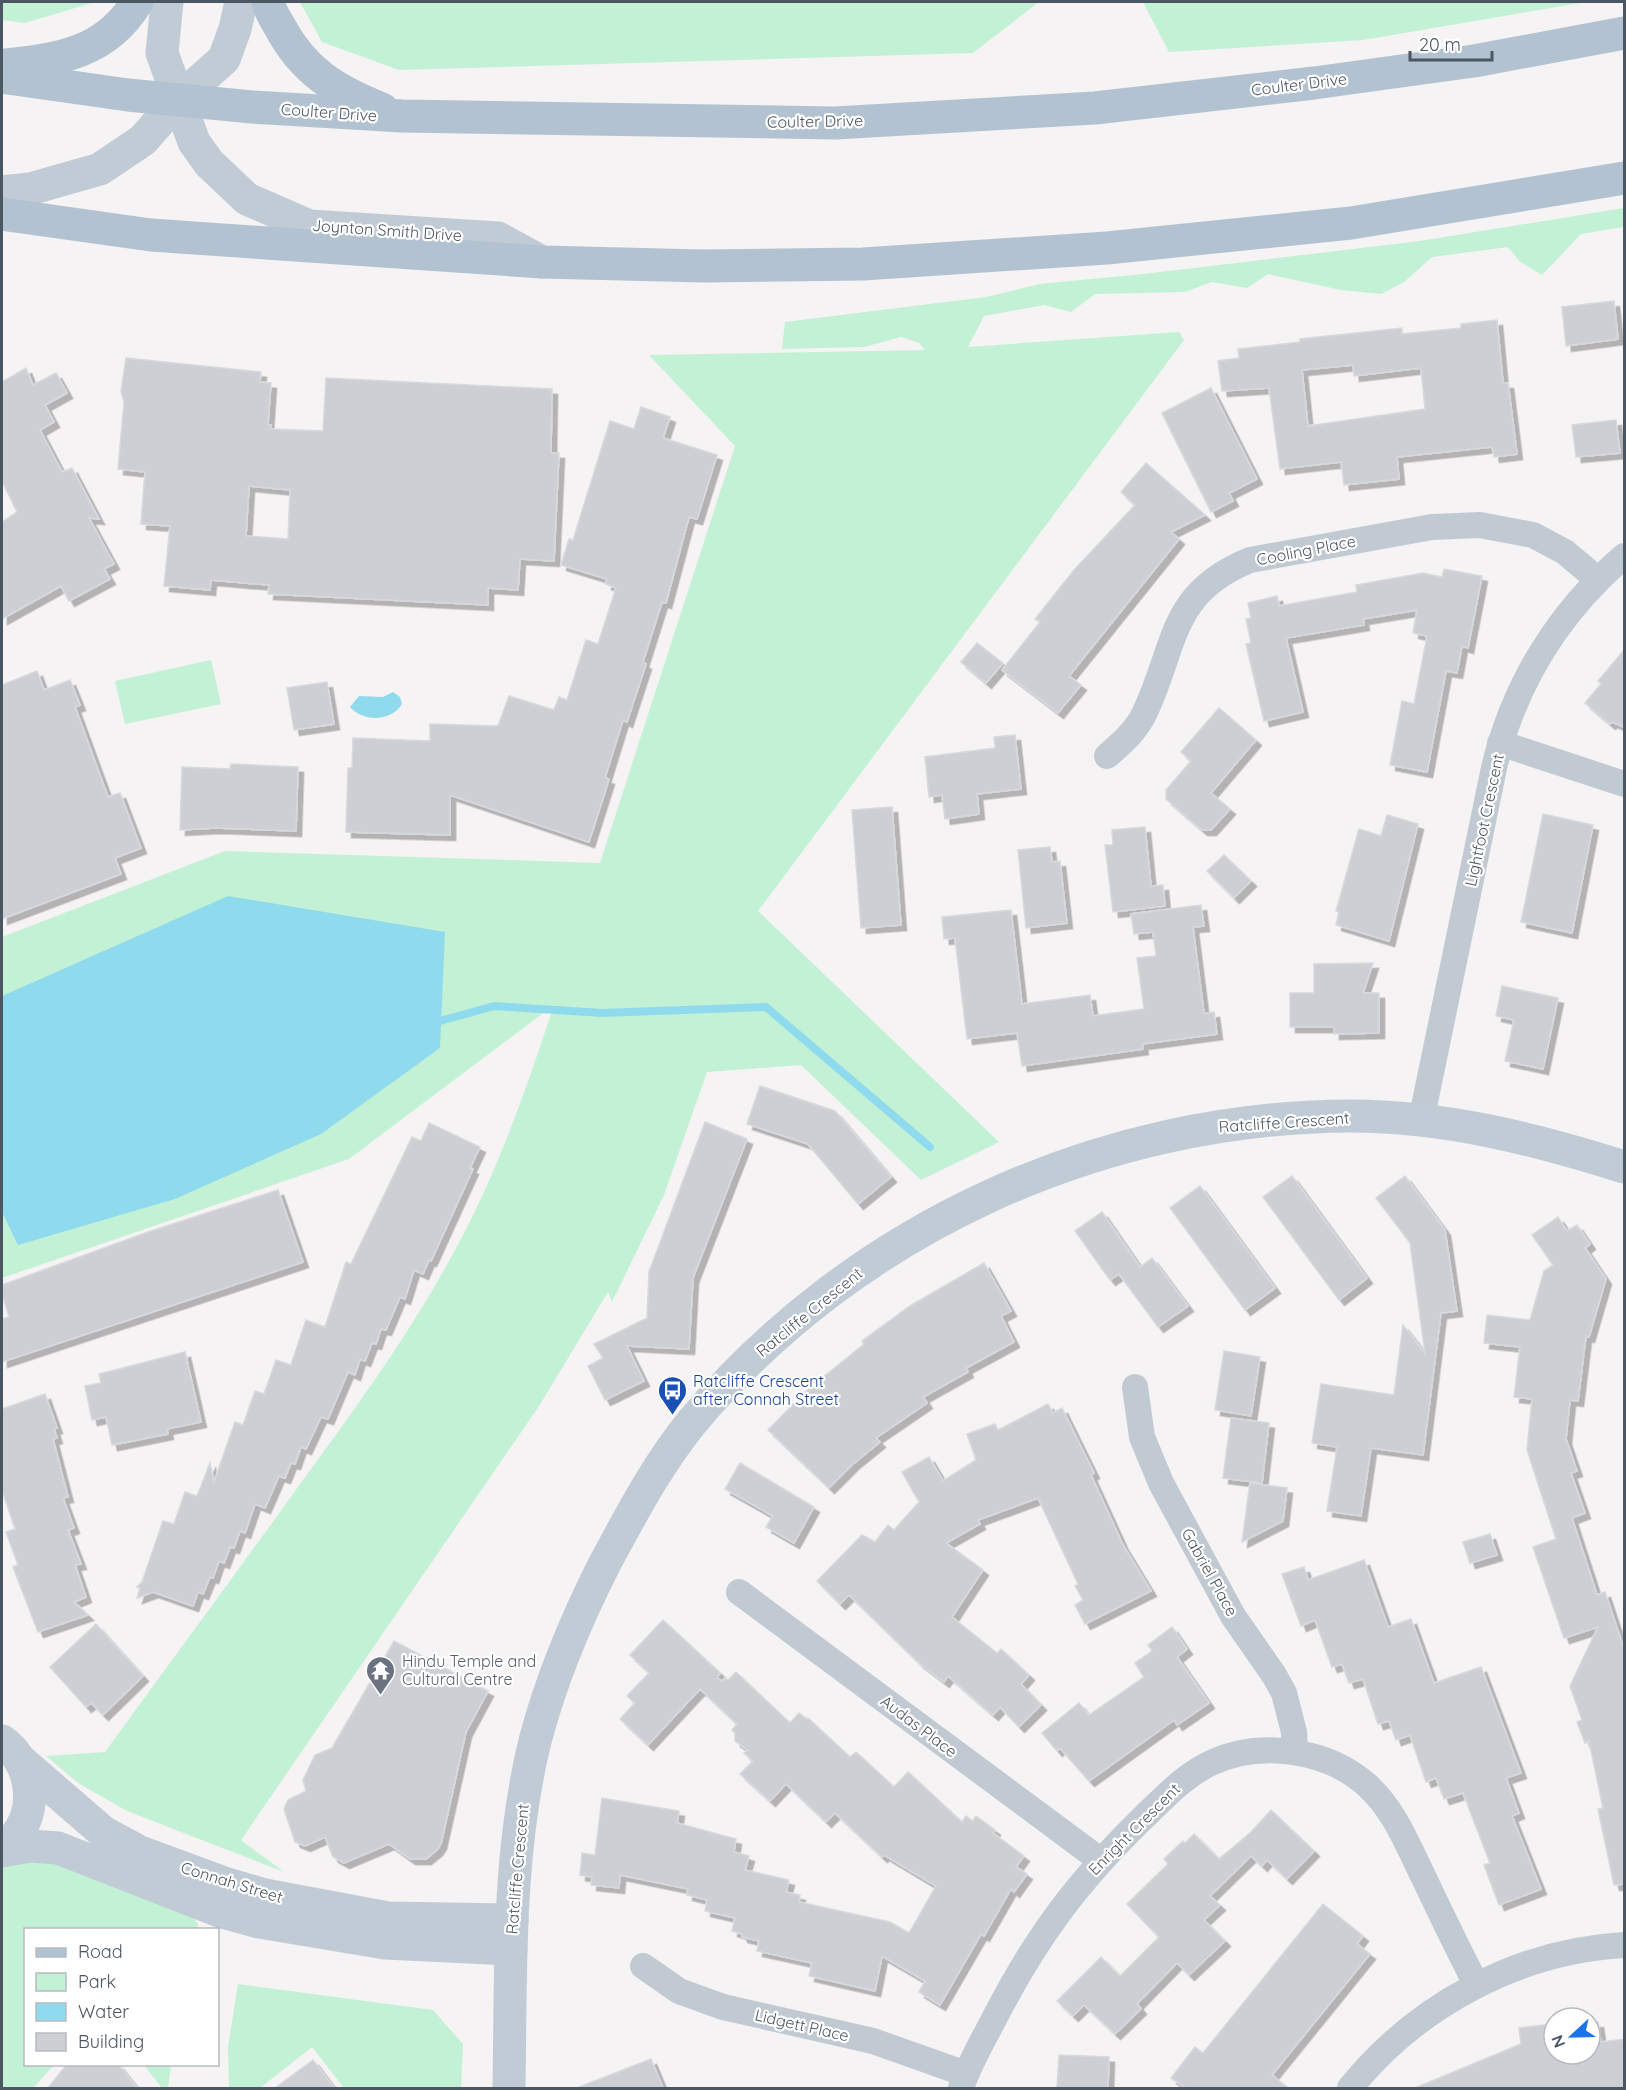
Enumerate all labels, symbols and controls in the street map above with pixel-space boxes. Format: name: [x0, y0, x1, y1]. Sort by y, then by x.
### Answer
scale bar: [1410, 24, 1492, 62]
text: 20 m: [1419, 33, 1461, 56]
street label: Coulter Drive: [1250, 68, 1348, 100]
street label: Coulter Drive: [280, 99, 378, 125]
street label: Coulter Drive: [767, 110, 863, 132]
street label: Joynton Smith Drive: [311, 215, 463, 245]
street label: Cooling Place: [1255, 531, 1357, 569]
street label: Lightfoot Crescent: [1460, 752, 1508, 888]
street label: Ratcliffe Crescent: [1218, 1107, 1350, 1137]
street label: Ratcliffe Crescent: [752, 1263, 866, 1361]
place label: Ratcliffe Crescent after Connah Street: [693, 1371, 839, 1409]
bus stop icon: Ratcliffe Crescent after Connah Street: [656, 1374, 688, 1416]
street label: Gabriel Place: [1178, 1524, 1242, 1620]
place label: Hindu Temple and Cultural Centre: [402, 1651, 536, 1689]
temple icon: Hindu Temple and Cultural Centre: [365, 1654, 397, 1696]
street label: Audas Place: [877, 1691, 961, 1761]
street label: Enright Crescent: [1084, 1779, 1184, 1879]
street label: Ratcliffe Crescent: [501, 1803, 533, 1935]
street label: Connah Street: [179, 1857, 285, 1907]
legend: [24, 1928, 219, 2066]
text: Road: [78, 1940, 123, 1963]
text: Park: [78, 1970, 116, 1993]
text: Water: [78, 2000, 129, 2023]
street label: Lidgett Place: [753, 2004, 851, 2046]
north arrow: [1542, 2006, 1602, 2066]
text: Building: [78, 2030, 144, 2053]
text: N: [1547, 2032, 1570, 2051]

